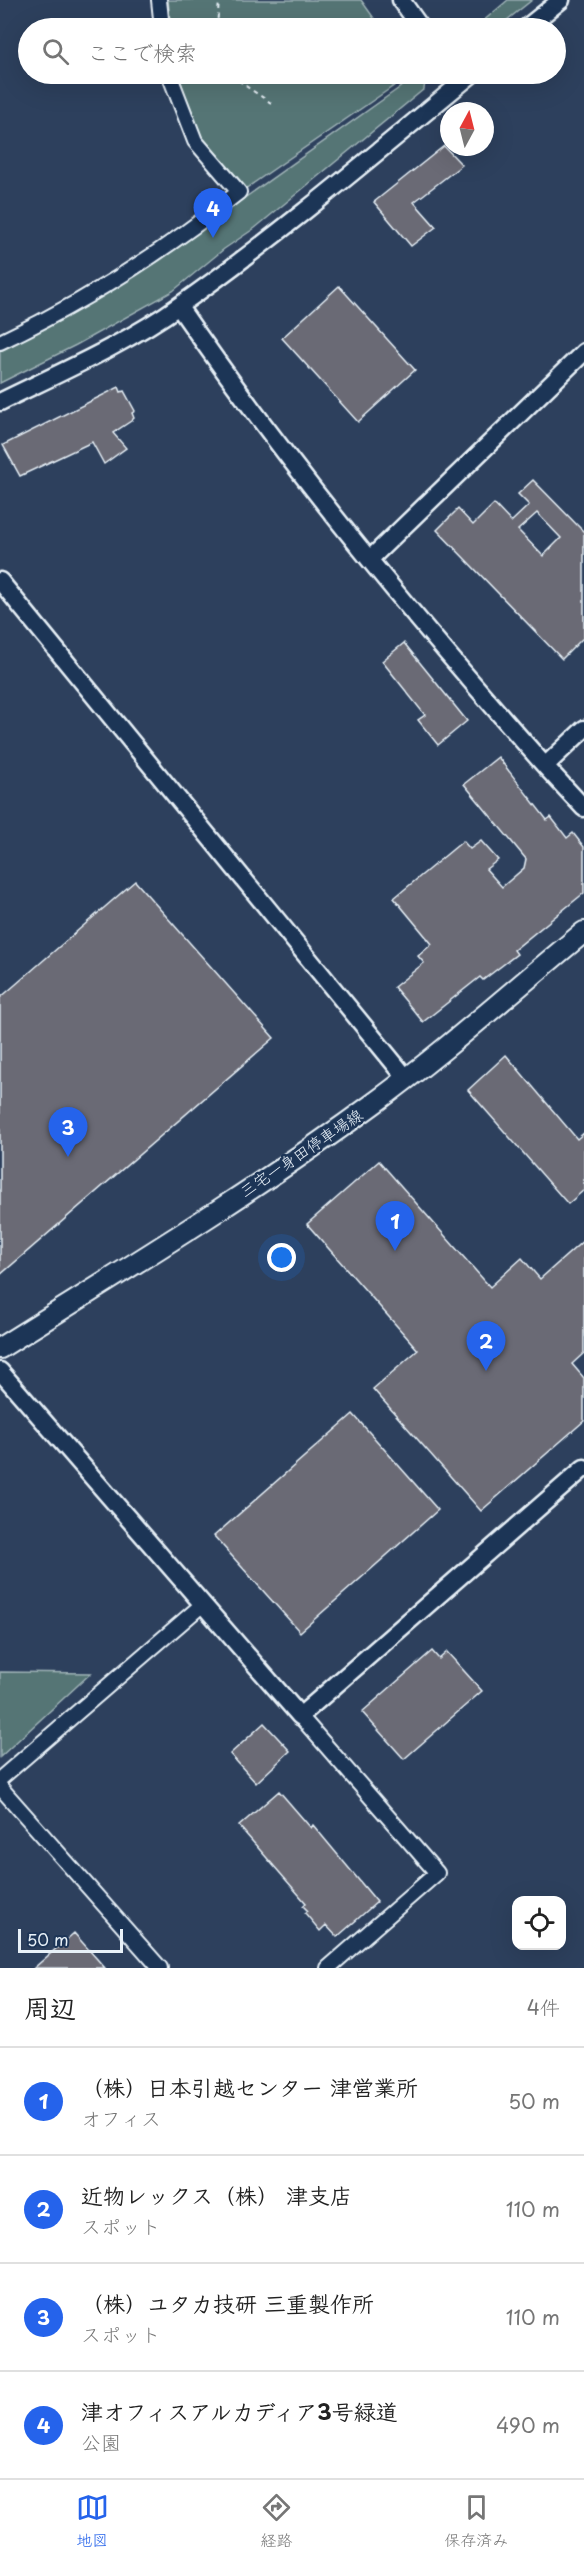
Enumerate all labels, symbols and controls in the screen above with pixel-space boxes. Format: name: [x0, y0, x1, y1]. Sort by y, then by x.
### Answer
search box: [18, 18, 566, 84]
icon: search: [39, 35, 72, 68]
text: ここで検索: [87, 35, 197, 68]
north arrow: [440, 102, 494, 156]
pin: 4: [194, 188, 232, 238]
street label: 三宅一身田停車場線: [234, 1102, 367, 1202]
pin: 3: [48, 1108, 88, 1157]
pin: 1: [376, 1202, 414, 1251]
your location: [267, 1243, 296, 1272]
pin: 2: [466, 1322, 506, 1371]
map controls: [512, 1896, 566, 1950]
button: locate: [512, 1896, 566, 1950]
scale bar: [18, 1926, 123, 1954]
text: 50 m: [27, 1927, 68, 1951]
text: 周辺: [24, 1988, 76, 2027]
text: 4件: [527, 1992, 560, 2022]
text: （株）日本引越センター 津営業所: [81, 2070, 418, 2103]
text: 1: [39, 2086, 48, 2116]
text: 50 m: [508, 2086, 560, 2116]
text: オフィス: [81, 2103, 161, 2133]
text: 近物レックス（株） 津支店: [81, 2178, 352, 2211]
text: 2: [36, 2194, 51, 2224]
text: 110 m: [506, 2194, 560, 2224]
text: スポット: [81, 2211, 161, 2241]
text: （株）ユタカ技研 三重製作所: [81, 2286, 374, 2319]
text: 3: [37, 2302, 50, 2332]
text: 110 m: [506, 2302, 560, 2332]
text: スポット: [81, 2319, 161, 2349]
text: 津オフィスアルカディア3号緑道: [81, 2394, 398, 2427]
text: 4: [37, 2410, 50, 2440]
text: 490 m: [496, 2410, 560, 2440]
text: 公園: [81, 2427, 121, 2457]
tab: 地図: [76, 2491, 109, 2551]
tab: 経路: [260, 2491, 293, 2551]
tab: 保存済み: [444, 2491, 508, 2551]

